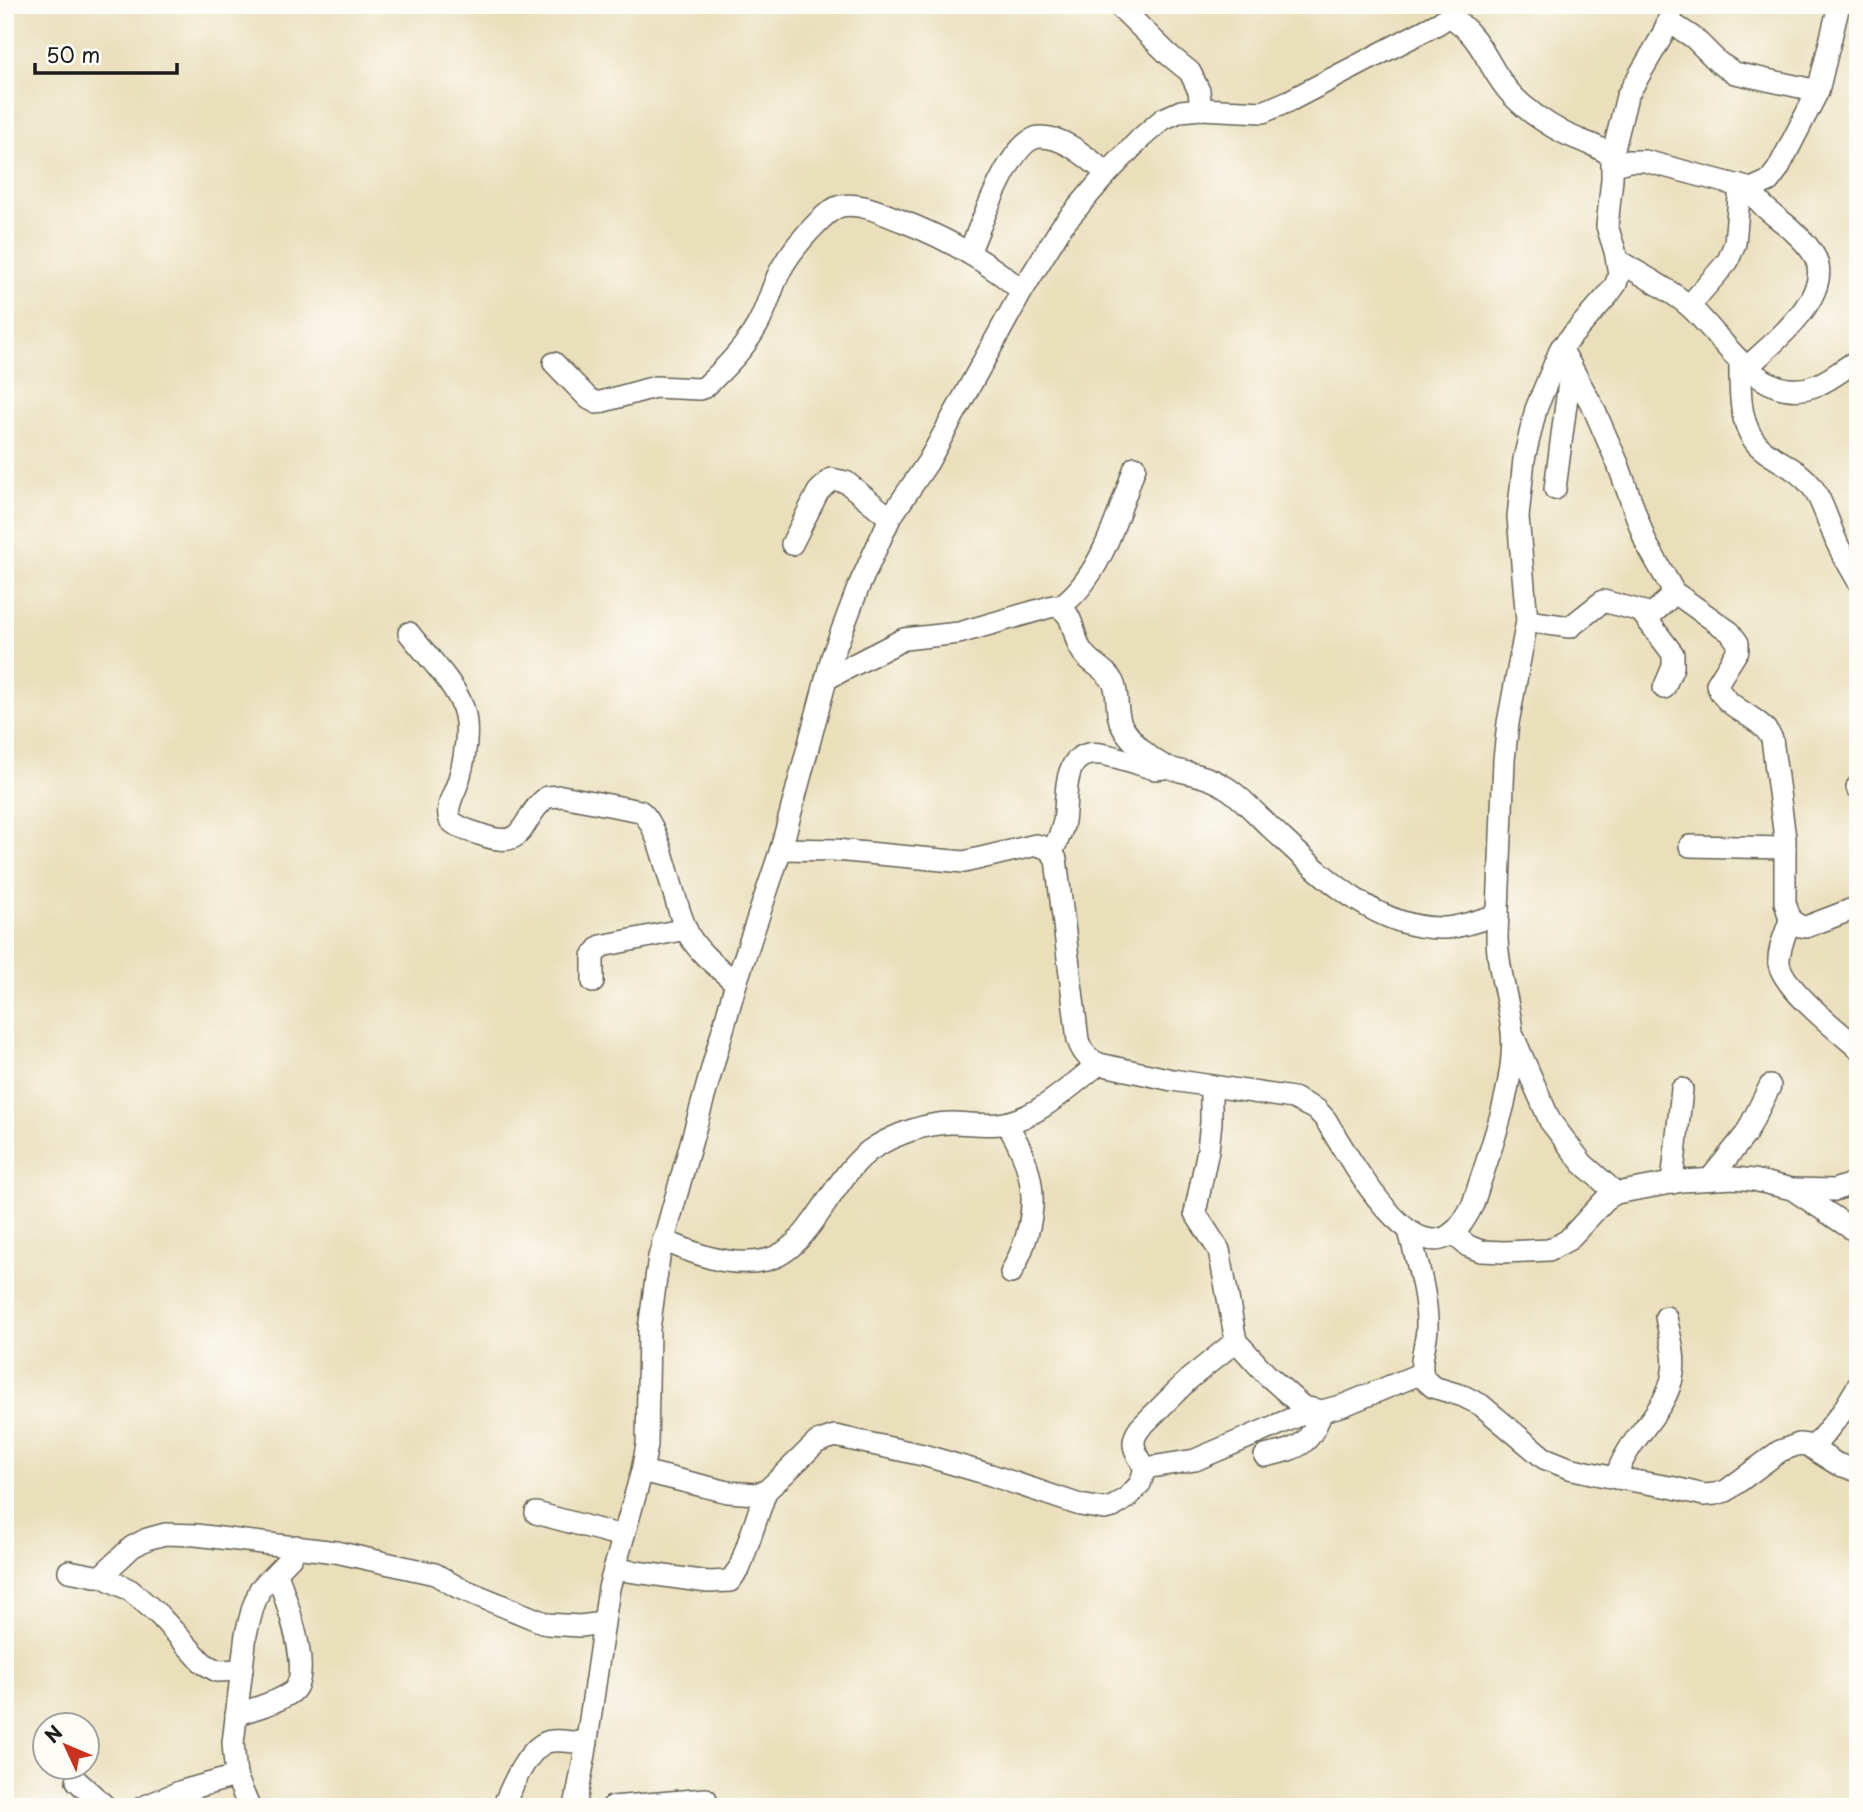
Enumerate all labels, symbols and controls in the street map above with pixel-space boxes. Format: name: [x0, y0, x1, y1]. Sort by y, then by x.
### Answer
scale bar: [35, 32, 177, 76]
text: 50 m: [46, 38, 100, 70]
north arrow: [32, 1710, 102, 1780]
text: N: [38, 1718, 68, 1749]

